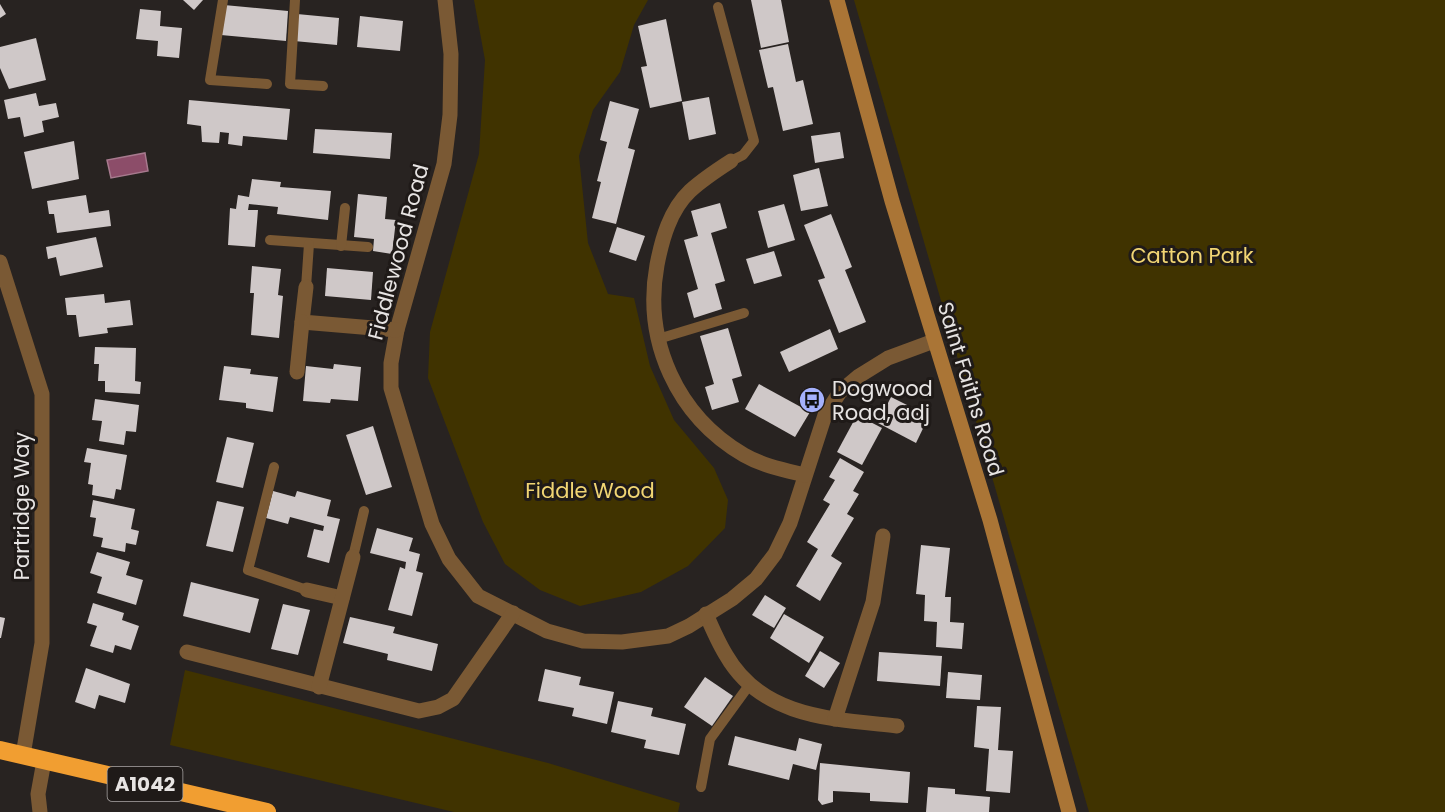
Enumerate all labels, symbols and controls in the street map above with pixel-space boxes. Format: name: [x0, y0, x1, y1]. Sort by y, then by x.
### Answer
street label: Fiddlewood Road: [361, 161, 435, 343]
park label: Catton Park: [1130, 241, 1254, 270]
street label: Saint Faiths Road: [931, 298, 1011, 480]
place label: Dogwood Road, adj: [832, 374, 933, 427]
bus stop icon: Dogwood Road, adj: [797, 385, 827, 415]
street label: Partridge Way: [7, 432, 36, 580]
park label: Fiddle Wood: [525, 476, 655, 505]
road number: A1042: [108, 767, 182, 801]

